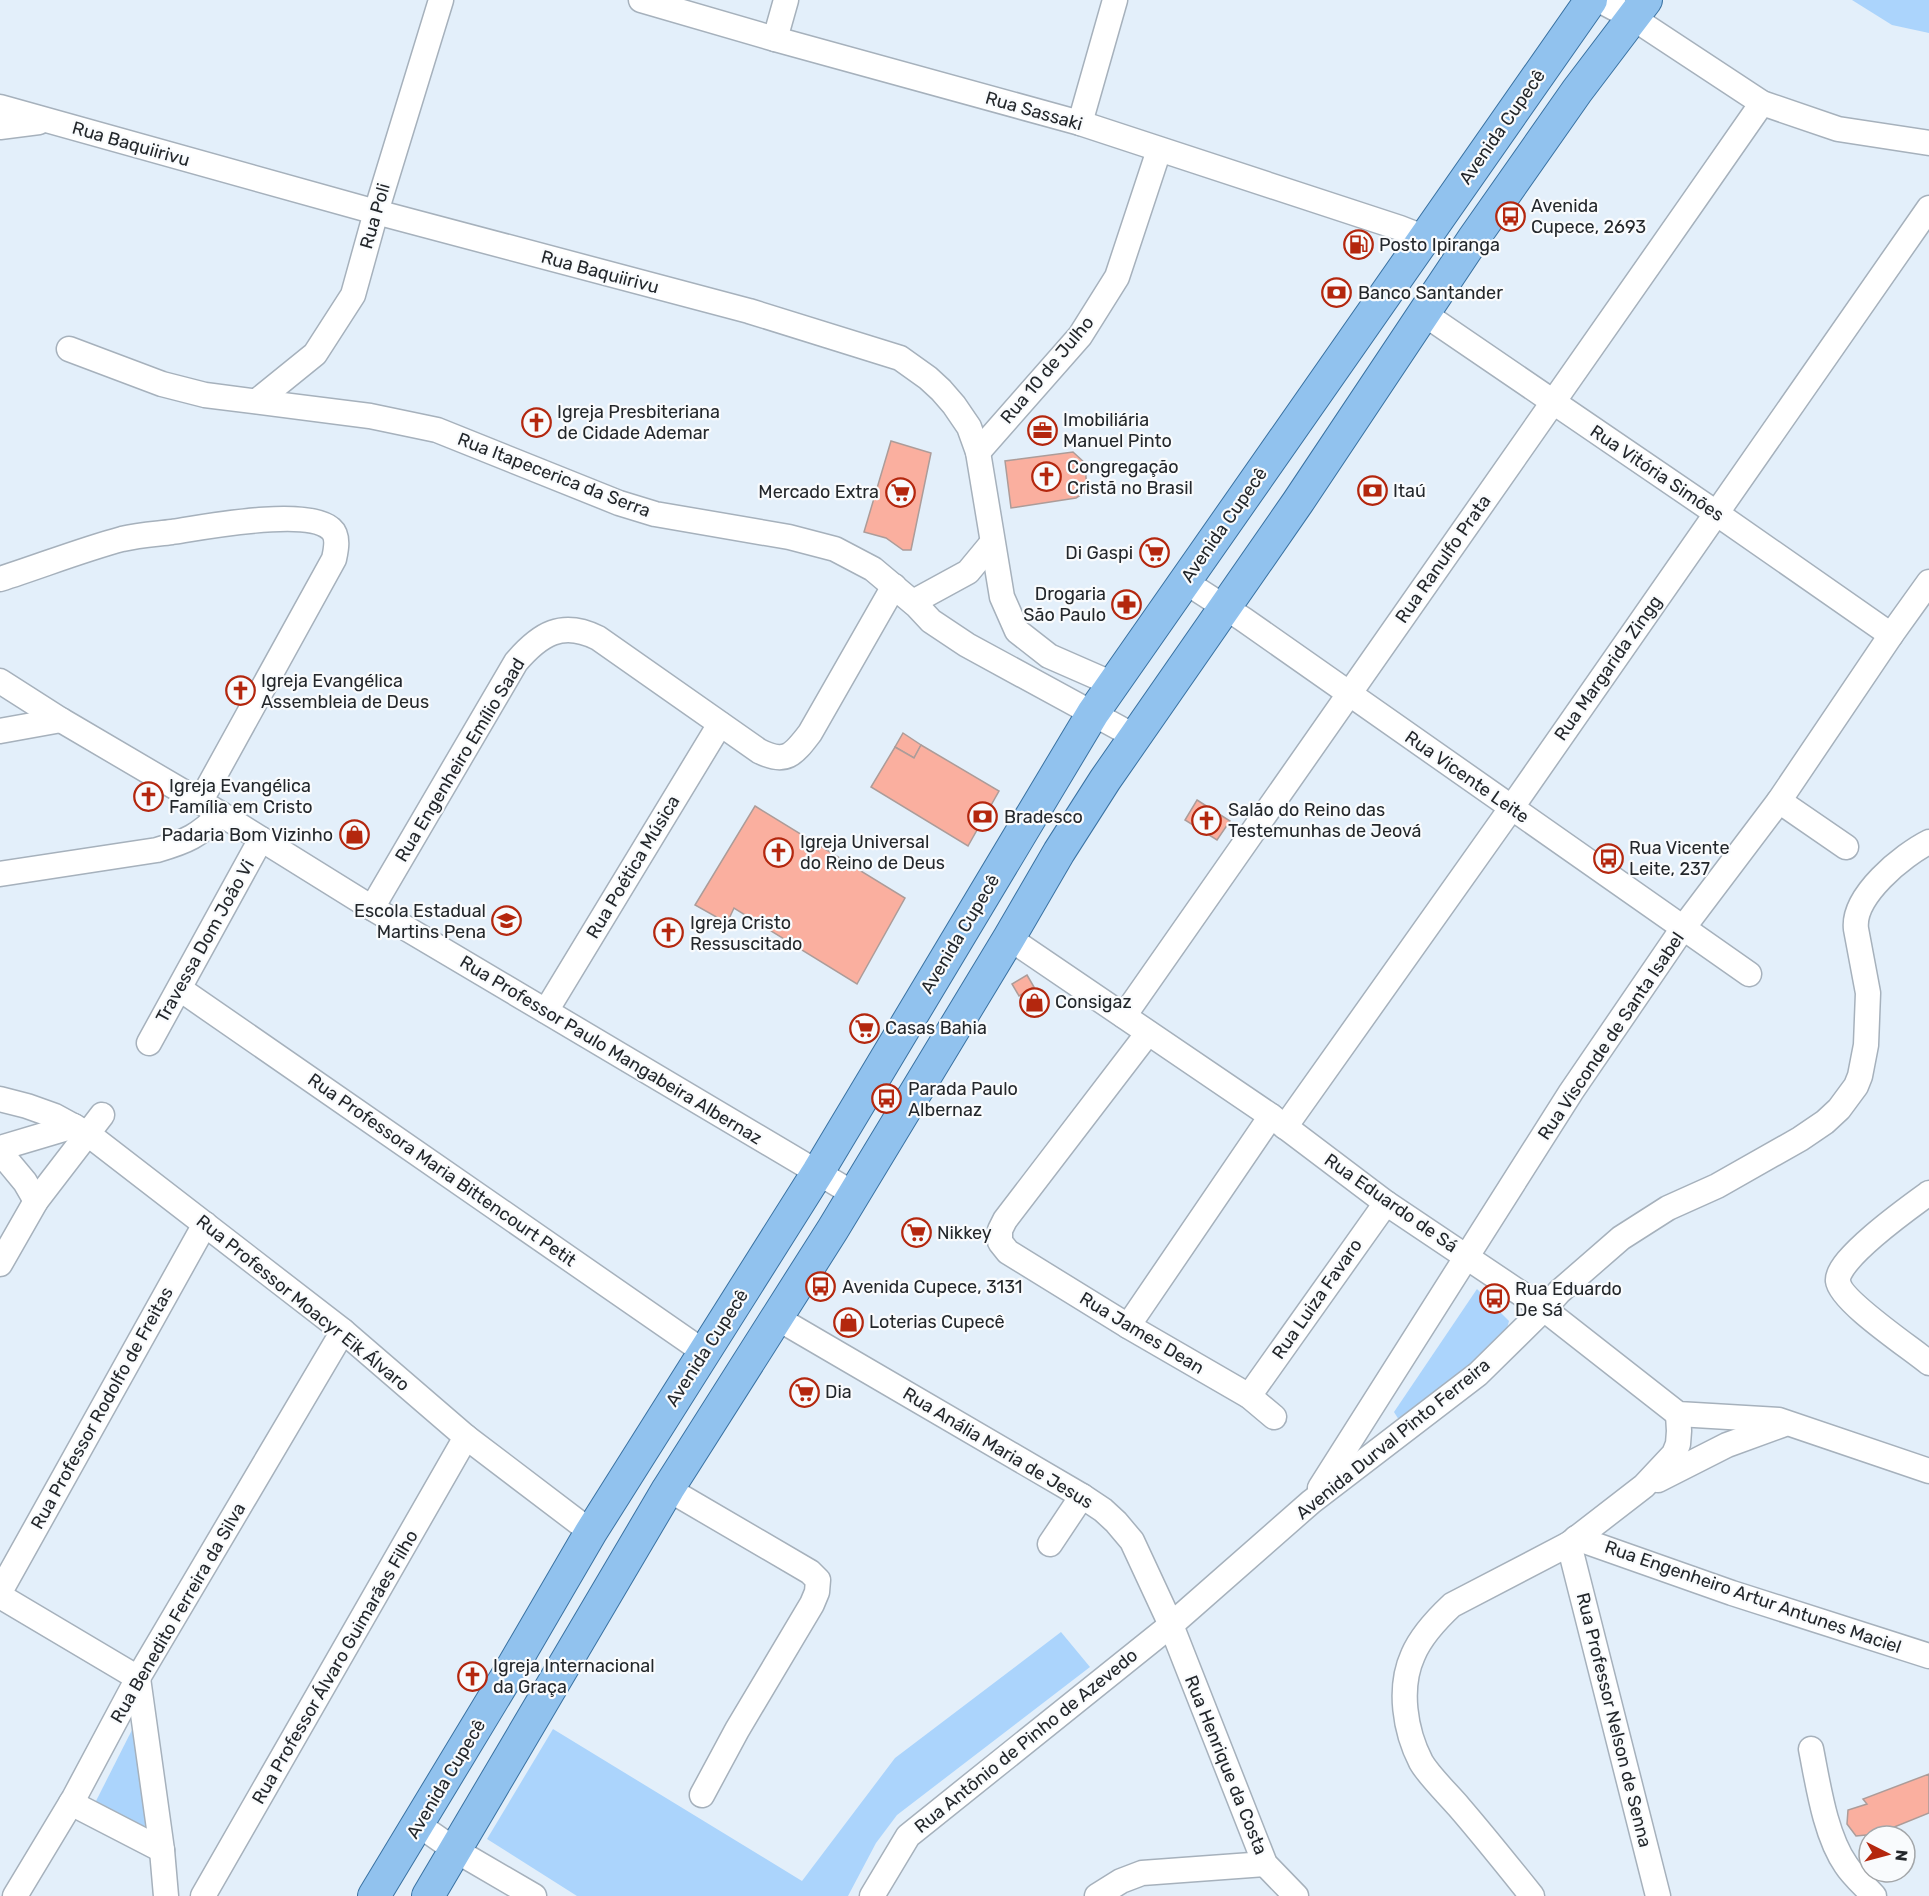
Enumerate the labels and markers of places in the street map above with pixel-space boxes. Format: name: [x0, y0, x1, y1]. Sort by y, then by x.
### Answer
place label: Avenida Cupece, 2693: [1531, 195, 1646, 238]
bus stop icon: Avenida Cupece, 2693: [1494, 200, 1526, 232]
fuel station icon: Posto Ipiranga: [1342, 229, 1374, 261]
place label: Posto Ipiranga: [1379, 234, 1500, 256]
bank icon: Banco Santander: [1321, 277, 1353, 309]
place label: Banco Santander: [1358, 282, 1503, 304]
place label: Igreja Presbiteriana de Cidade Ademar: [557, 401, 720, 444]
church icon: Igreja Presbiteriana de Cidade Ademar: [520, 406, 552, 438]
place label: Imobiliária Manuel Pinto: [1063, 409, 1172, 452]
office icon: Imobiliária Manuel Pinto: [1026, 414, 1058, 446]
place label: Congregação Cristã no Brasil: [1067, 456, 1193, 499]
church icon: Congregação Cristã no Brasil: [1030, 461, 1062, 493]
bank icon: Itaú: [1356, 475, 1388, 507]
supermarket icon: Mercado Extra: [884, 476, 916, 508]
place label: Itaú: [1393, 480, 1426, 502]
place label: Mercado Extra: [758, 481, 879, 503]
supermarket icon: Di Gaspi: [1138, 537, 1170, 569]
place label: Di Gaspi: [1065, 542, 1133, 564]
place label: Drogaria São Paulo: [1023, 583, 1106, 626]
pharmacy icon: Drogaria São Paulo: [1111, 588, 1143, 620]
place label: Igreja Evangélica Assembleia de Deus: [261, 670, 429, 713]
church icon: Igreja Evangélica Assembleia de Deus: [224, 675, 256, 707]
place label: Igreja Evangélica Família em Cristo: [169, 775, 313, 818]
church icon: Igreja Evangélica Família em Cristo: [132, 780, 164, 812]
place label: Salão do Reino das Testemunhas de Jeová: [1228, 799, 1422, 842]
bank icon: Bradesco: [967, 801, 999, 833]
church icon: Salão do Reino das Testemunhas de Jeová: [1191, 804, 1223, 836]
place label: Bradesco: [1004, 806, 1083, 828]
shop icon: Padaria Bom Vizinho: [338, 819, 370, 851]
place label: Padaria Bom Vizinho: [161, 824, 333, 846]
place label: Igreja Universal do Reino de Deus: [800, 831, 945, 874]
church icon: Igreja Universal do Reino de Deus: [763, 836, 795, 868]
place label: Rua Vicente Leite, 237: [1629, 837, 1729, 880]
bus stop icon: Rua Vicente Leite, 237: [1592, 842, 1624, 874]
place label: Escola Estadual Martins Pena: [354, 900, 486, 943]
school or university icon: Escola Estadual Martins Pena: [491, 905, 523, 937]
place label: Igreja Cristo Ressuscitado: [690, 912, 802, 955]
church icon: Igreja Cristo Ressuscitado: [653, 917, 685, 949]
shop icon: Consigaz: [1018, 986, 1050, 1018]
place label: Consigaz: [1055, 991, 1132, 1013]
supermarket icon: Casas Bahia: [848, 1012, 880, 1044]
place label: Casas Bahia: [885, 1017, 987, 1039]
place label: Parada Paulo Albernaz: [908, 1078, 1018, 1121]
bus stop icon: Parada Paulo Albernaz: [871, 1083, 903, 1115]
supermarket icon: Nikkey: [900, 1217, 932, 1249]
place label: Nikkey: [937, 1222, 992, 1244]
bus stop icon: Avenida Cupece, 3131: [805, 1271, 837, 1303]
place label: Avenida Cupece, 3131: [842, 1276, 1022, 1298]
place label: Rua Eduardo De Sá: [1515, 1278, 1622, 1321]
bus stop icon: Rua Eduardo De Sá: [1478, 1283, 1510, 1315]
shop icon: Loterias Cupecê: [832, 1306, 864, 1338]
place label: Loterias Cupecê: [869, 1311, 1005, 1333]
supermarket icon: Dia: [788, 1376, 820, 1408]
place label: Dia: [825, 1381, 852, 1403]
place label: Igreja Internacional da Graça: [493, 1655, 655, 1698]
church icon: Igreja Internacional da Graça: [456, 1660, 488, 1692]

